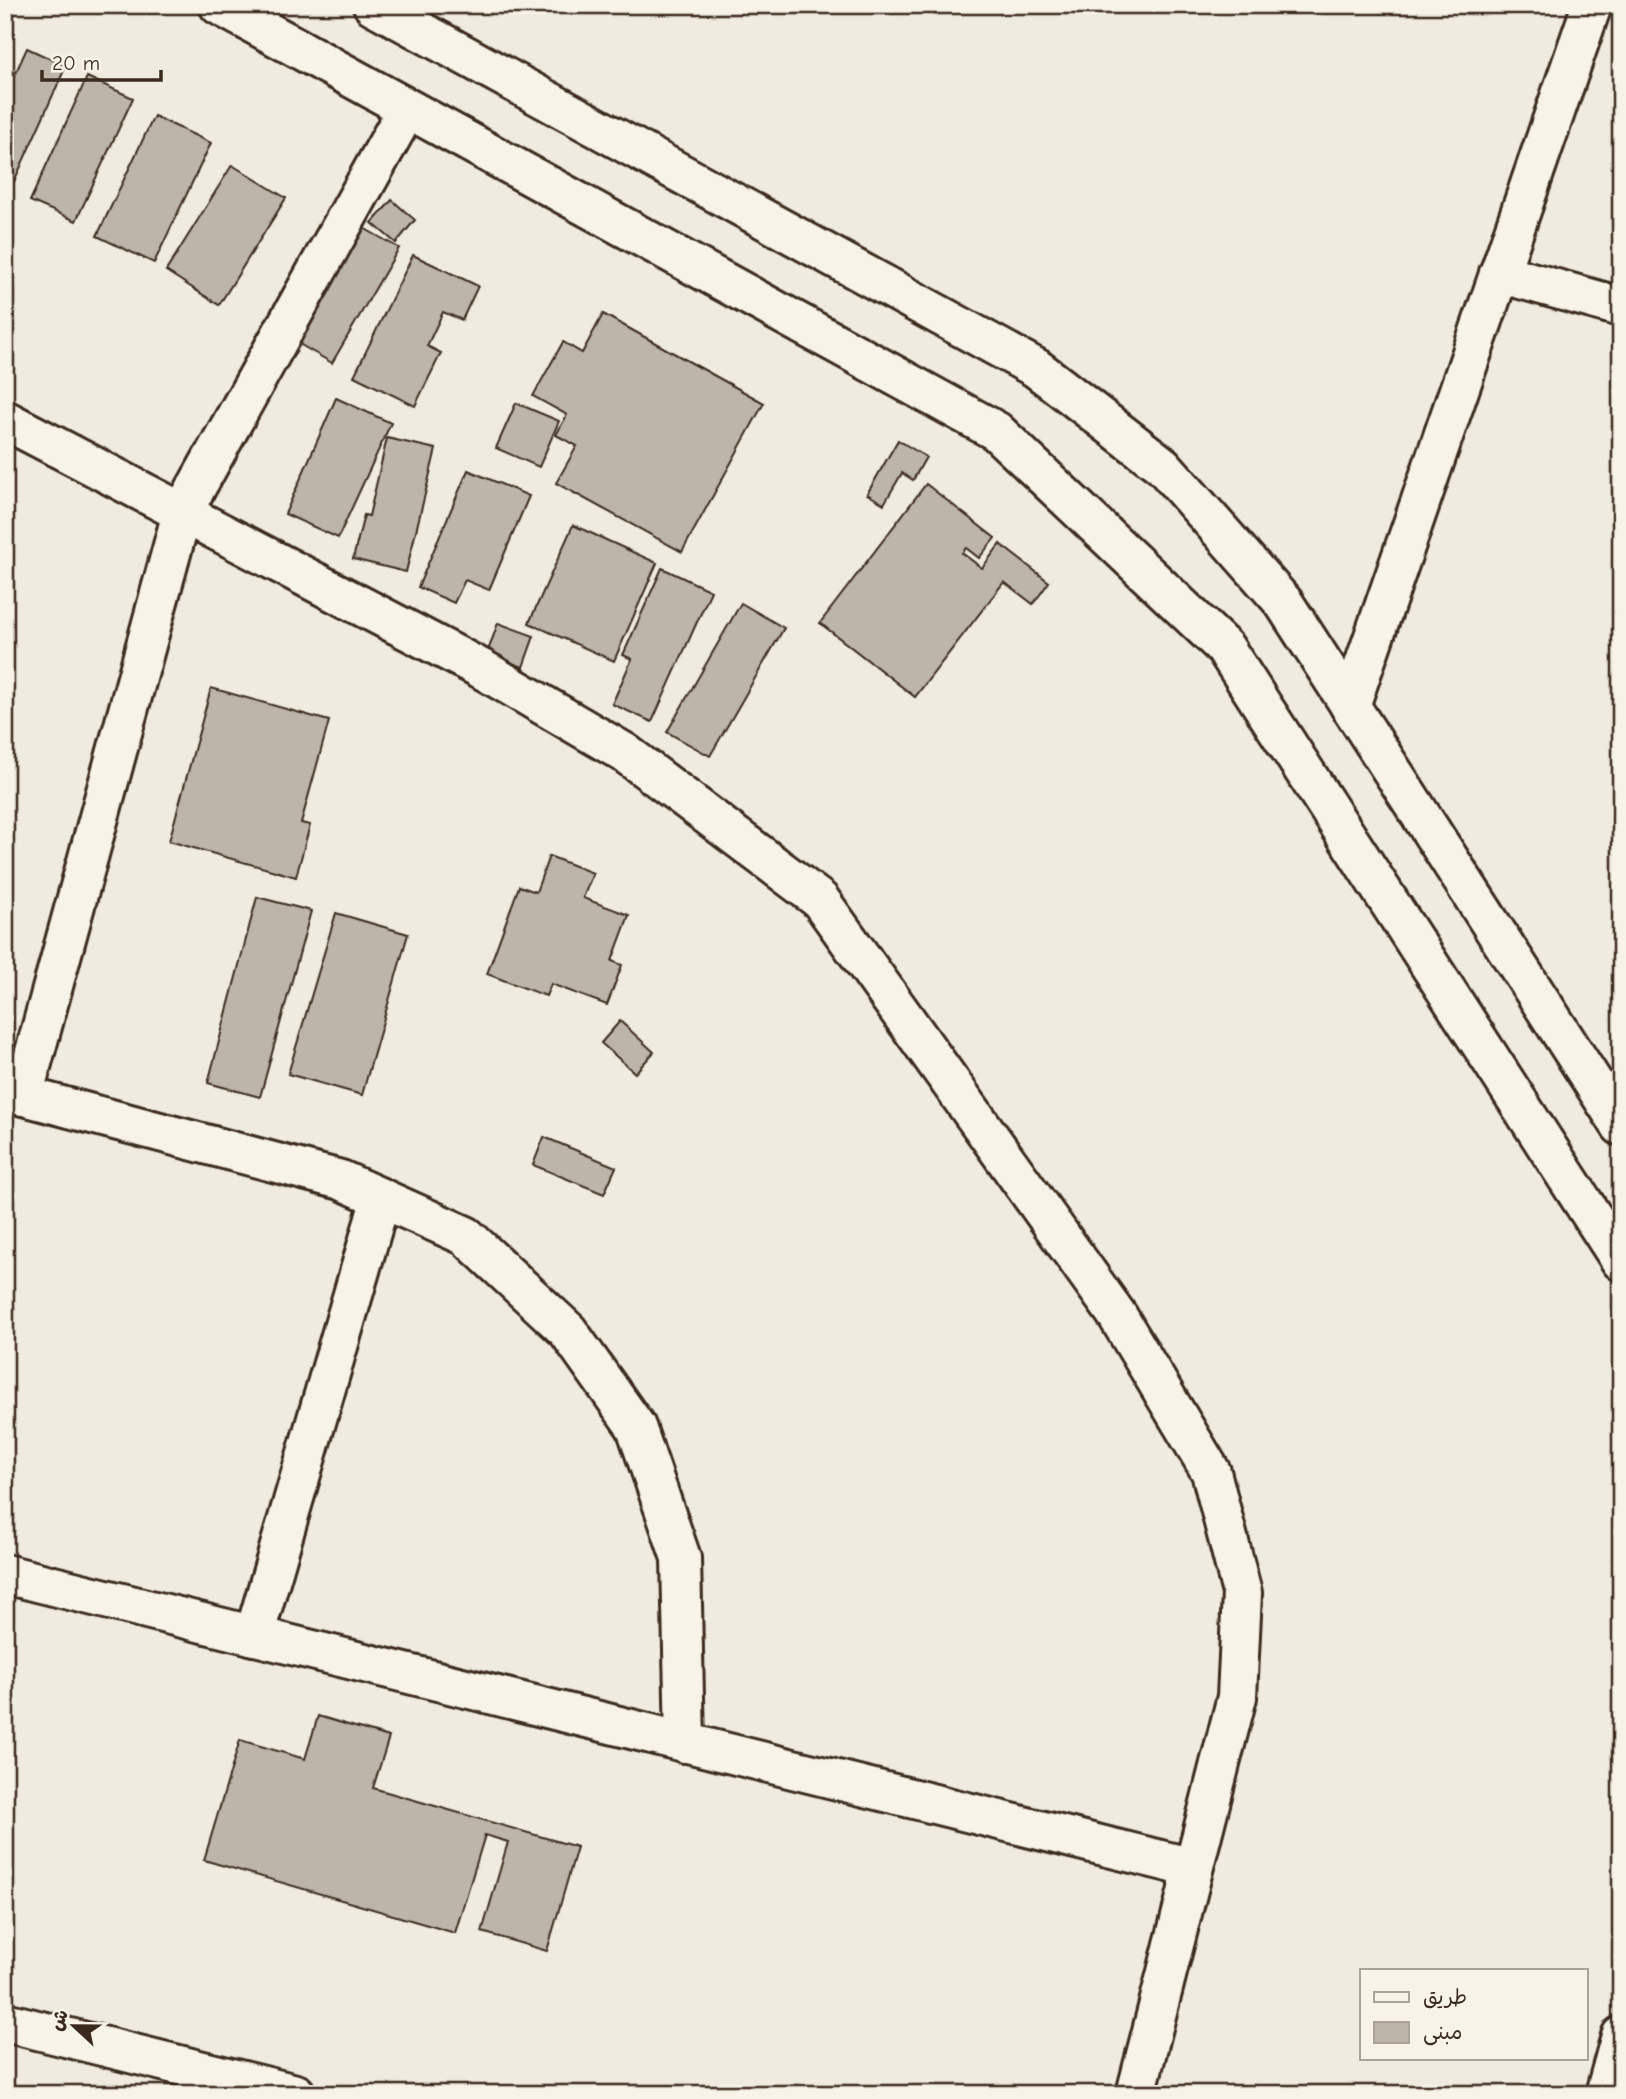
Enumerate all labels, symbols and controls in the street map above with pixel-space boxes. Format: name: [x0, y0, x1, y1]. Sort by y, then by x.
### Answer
scale bar: [42, 38, 161, 82]
text: 20 m: [52, 51, 100, 75]
legend: [1360, 1969, 1588, 2060]
text: طريق: [1423, 1985, 1467, 2009]
north arrow: [38, 1990, 108, 2060]
text: ش: [45, 2006, 73, 2034]
text: مبنى: [1423, 2020, 1462, 2046]

